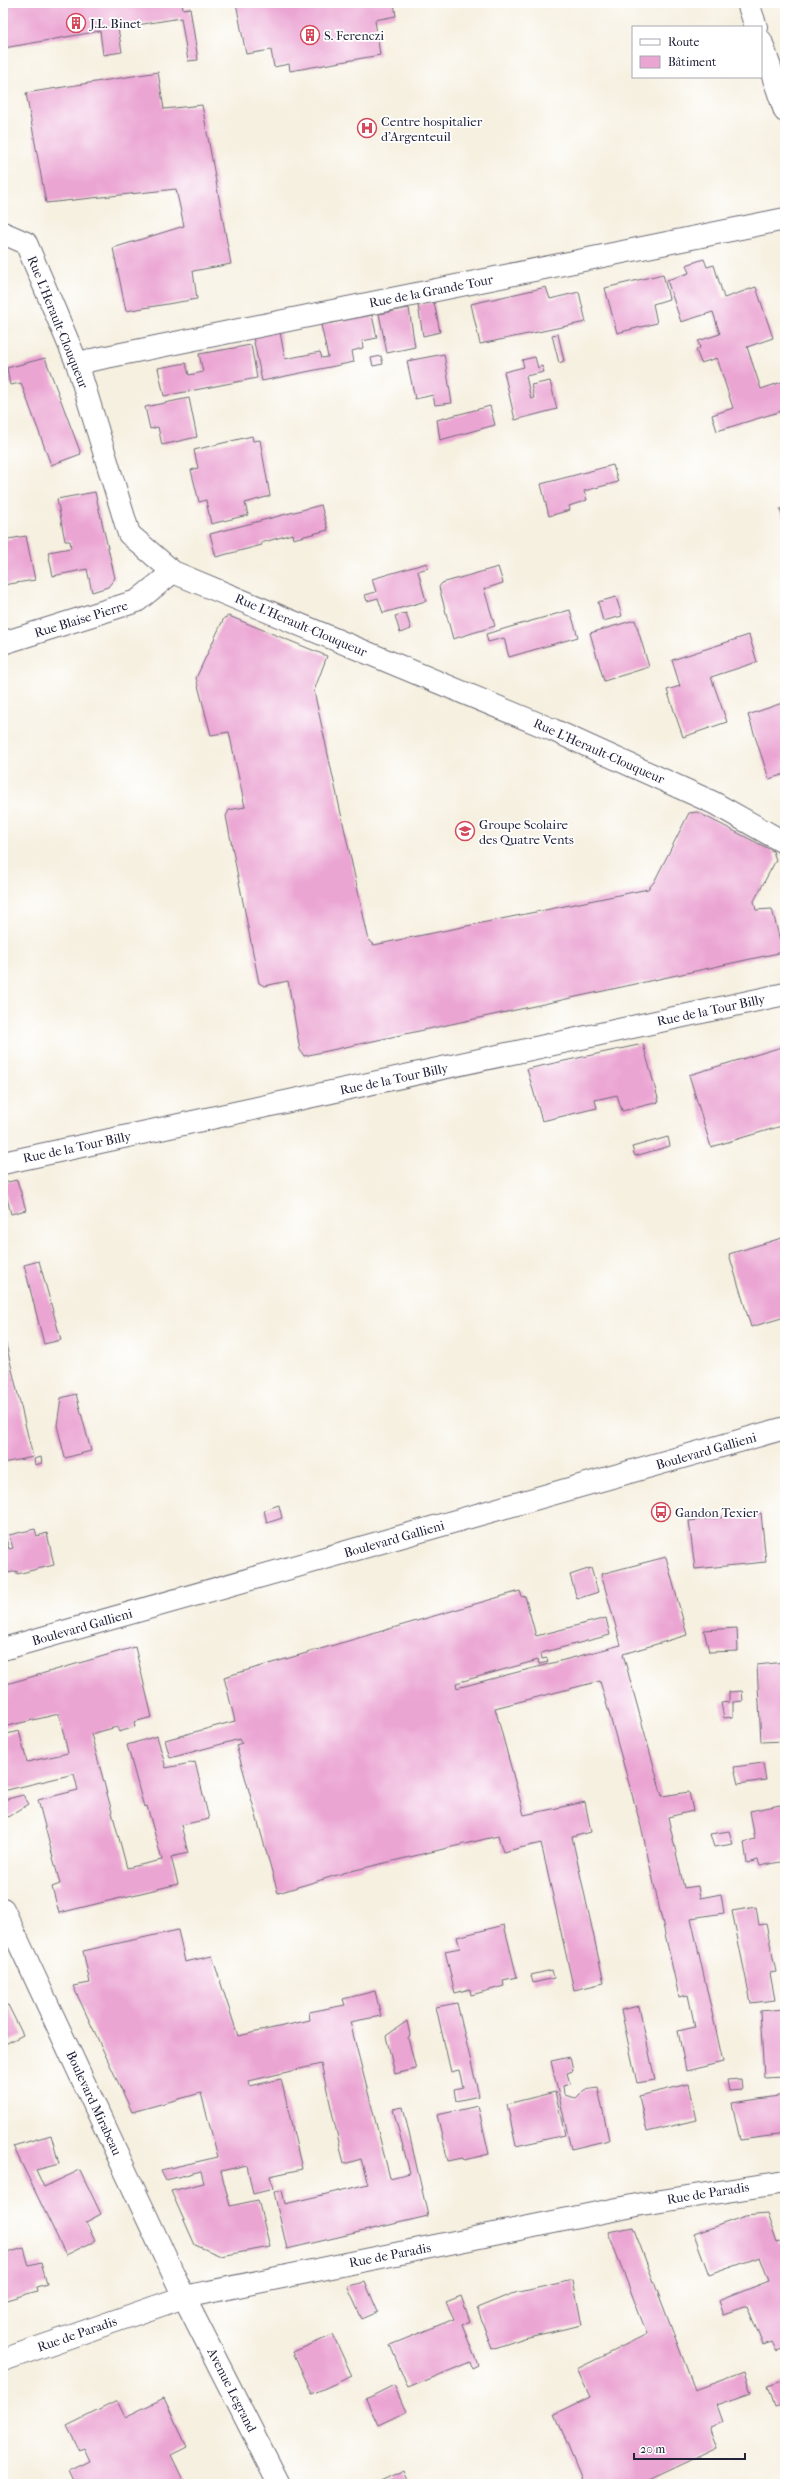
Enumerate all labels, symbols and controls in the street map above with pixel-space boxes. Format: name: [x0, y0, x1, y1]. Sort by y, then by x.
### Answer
building icon: J.L. Binet: [65, 12, 87, 34]
place label: J.L. Binet: [89, 16, 141, 31]
building icon: S. Ferenczi: [299, 24, 321, 46]
legend: [632, 26, 762, 78]
place label: S. Ferenczi: [324, 28, 384, 43]
text: Route: [668, 35, 700, 49]
text: Bâtiment: [668, 55, 717, 69]
place label: Centre hospitalier d'Argenteuil: [381, 114, 483, 144]
hospital icon: Centre hospitalier d'Argenteuil: [356, 117, 378, 139]
street label: Rue L'Herault-Clouqueur: [24, 253, 92, 391]
street label: Rue de la Grande Tour: [368, 272, 495, 310]
street label: Rue L'Herault-Clouqueur: [233, 590, 370, 660]
street label: Rue Blaise Pierre: [32, 597, 130, 640]
street label: Rue L'Herault-Clouqueur: [531, 715, 667, 787]
place label: Groupe Scolaire des Quatre Vents: [479, 817, 574, 847]
school or university icon: Groupe Scolaire des Quatre Vents: [454, 820, 476, 842]
street label: Rue de la Tour Billy: [655, 991, 768, 1029]
street label: Rue de la Tour Billy: [338, 1060, 451, 1098]
street label: Rue de la Tour Billy: [21, 1128, 134, 1166]
street label: Boulevard Gallieni: [654, 1429, 758, 1473]
bus stop icon: Gandon Texier: [650, 1501, 672, 1523]
place label: Gandon Texier: [675, 1505, 759, 1520]
street label: Boulevard Gallieni: [342, 1517, 446, 1561]
street label: Boulevard Gallieni: [30, 1605, 134, 1649]
street label: Boulevard Mirabeau: [63, 2048, 125, 2158]
street label: Rue de Paradis: [666, 2179, 750, 2207]
street label: Rue de Paradis: [348, 2240, 432, 2270]
street label: Rue de Paradis: [35, 2313, 119, 2355]
street label: Avenue Legrand: [204, 2345, 260, 2435]
scale bar: [634, 2435, 745, 2461]
text: 20 m: [640, 2442, 665, 2456]

